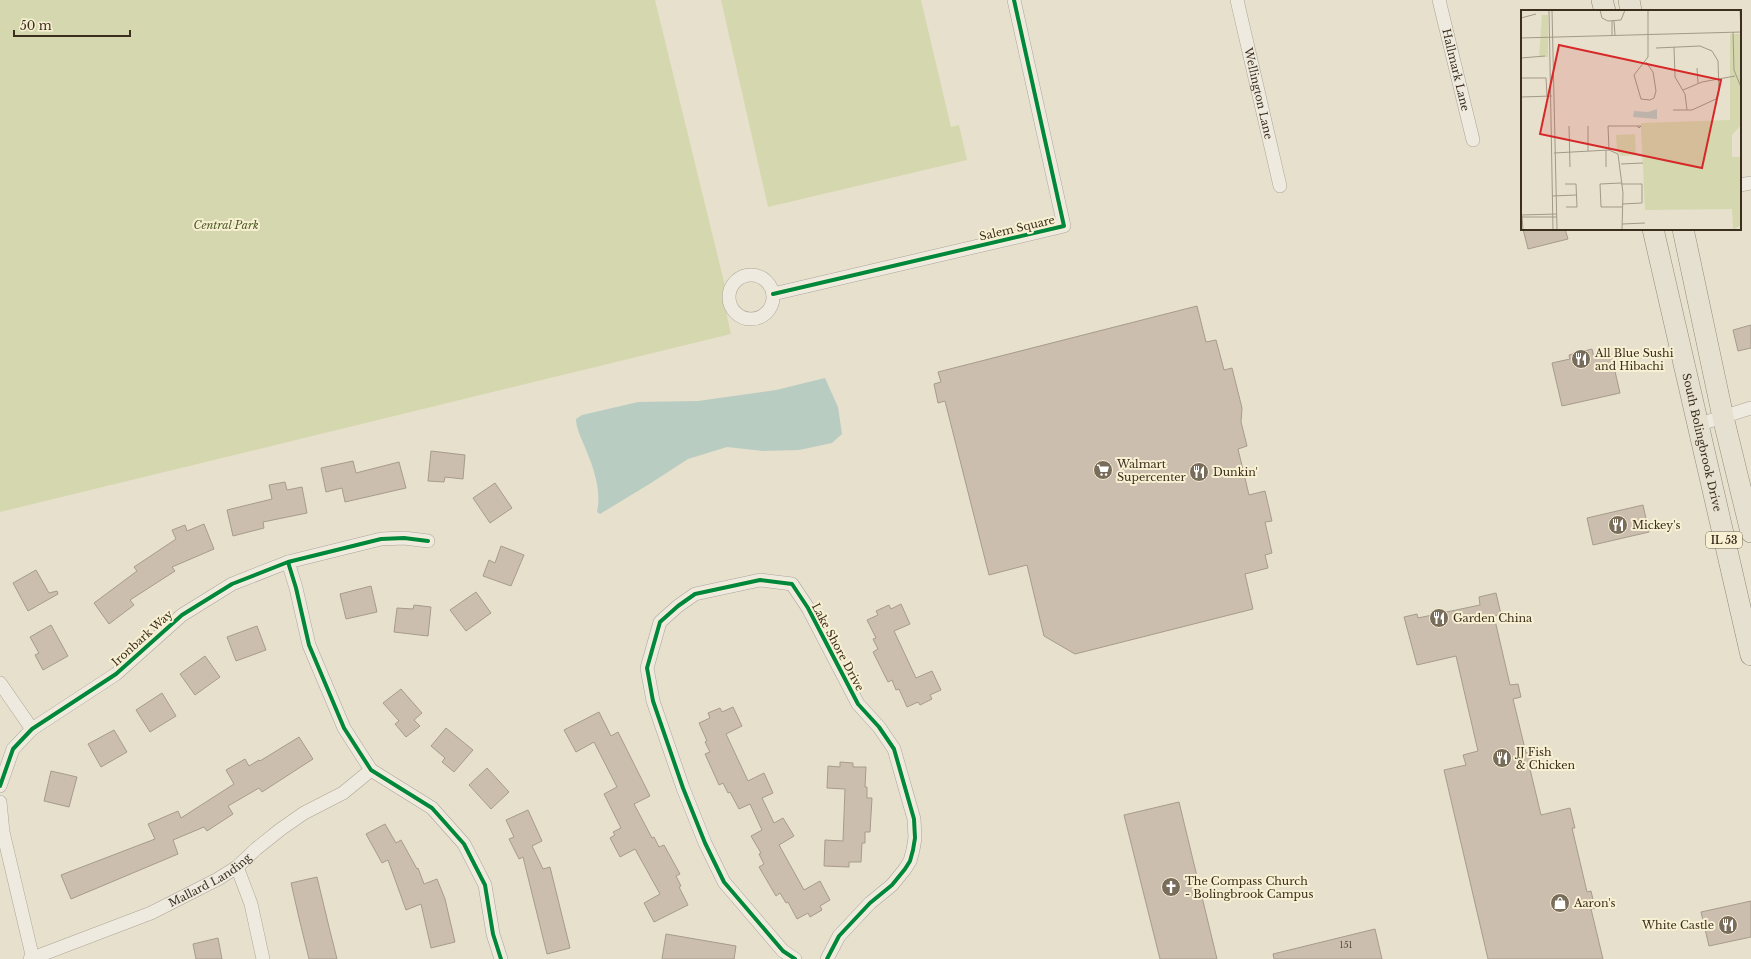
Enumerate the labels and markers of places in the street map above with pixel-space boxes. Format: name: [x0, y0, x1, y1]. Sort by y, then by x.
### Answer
place label: All Blue Sushi and Hibachi: [1594, 346, 1674, 373]
restaurant icon: All Blue Sushi and Hibachi: [1570, 348, 1592, 370]
place label: Walmart Supercenter: [1116, 457, 1187, 484]
supermarket icon: Walmart Supercenter: [1092, 459, 1114, 481]
restaurant icon: Dunkin': [1188, 461, 1210, 483]
place label: Dunkin': [1213, 465, 1258, 479]
restaurant icon: Mickey's: [1607, 514, 1629, 536]
place label: Mickey's: [1632, 518, 1680, 532]
restaurant icon: Garden China: [1428, 607, 1450, 629]
place label: Garden China: [1453, 611, 1533, 625]
place label: JJ Fish & Chicken: [1514, 745, 1576, 772]
restaurant icon: JJ Fish & Chicken: [1491, 747, 1513, 769]
place label: The Compass Church - Bolingbrook Campus: [1185, 874, 1313, 901]
church icon: The Compass Church - Bolingbrook Campus: [1160, 876, 1182, 898]
shop icon: Aaron's: [1549, 892, 1571, 914]
place label: Aaron's: [1573, 896, 1615, 910]
restaurant icon: White Castle: [1717, 914, 1739, 936]
place label: White Castle: [1641, 918, 1714, 932]

